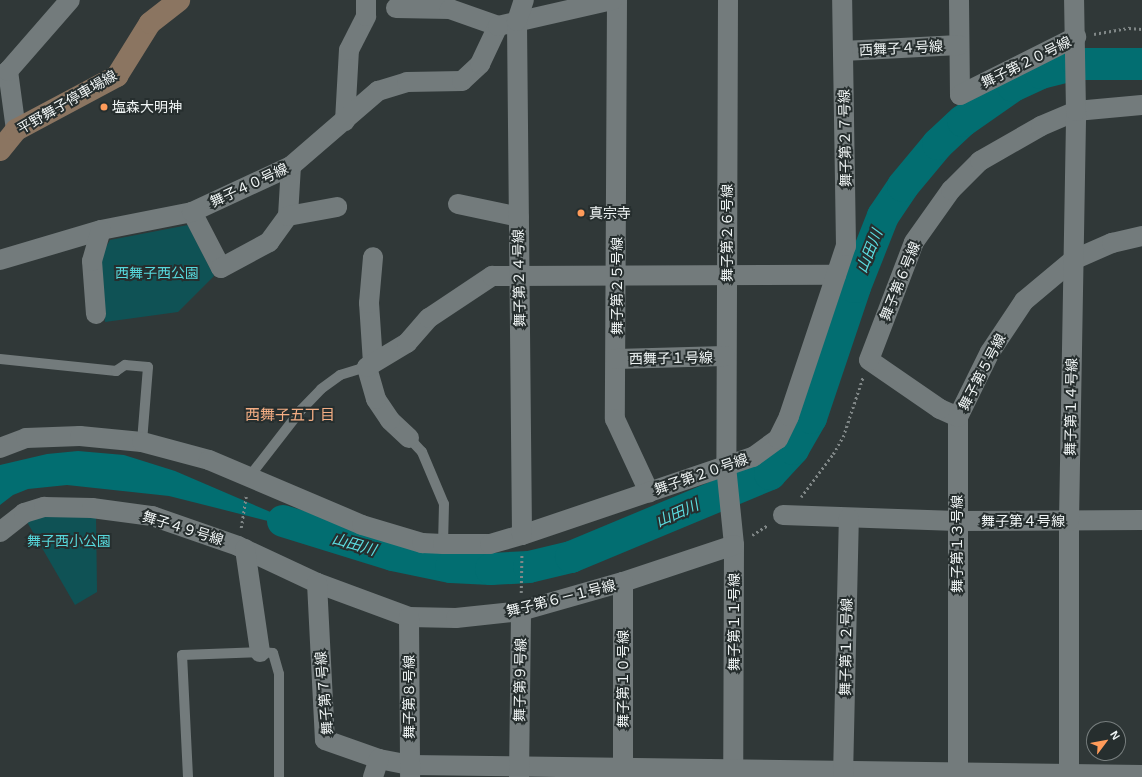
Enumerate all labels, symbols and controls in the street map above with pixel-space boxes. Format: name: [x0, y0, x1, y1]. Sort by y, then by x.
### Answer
street label: 舞子第２０号線: [978, 33, 1074, 91]
street label: 西舞子４号線: [859, 37, 943, 59]
street label: 平野舞子停車場線: [14, 67, 120, 137]
street label: 舞子第２７号線: [836, 89, 854, 187]
place label: 塩森大明神: [112, 99, 182, 115]
marker: 塩森大明神: [99, 102, 109, 112]
street label: 舞子４０号線: [207, 160, 291, 210]
street label: 舞子第２６号線: [719, 184, 735, 282]
place label: 真宗寺: [589, 205, 631, 221]
marker: 真宗寺: [576, 208, 586, 218]
water label: 山田川: [852, 227, 886, 275]
street label: 舞子第２４号線: [510, 229, 528, 327]
street label: 舞子第２５号線: [609, 237, 625, 335]
street label: 舞子第６号線: [876, 239, 924, 323]
park label: 西舞子西公園: [115, 265, 199, 281]
street label: 舞子第５号線: [955, 331, 1009, 413]
street label: 西舞子１号線: [629, 349, 713, 367]
street label: 舞子第１４号線: [1062, 358, 1080, 456]
district label: 西舞子五丁目: [245, 406, 335, 424]
street label: 舞子第２０号線: [652, 450, 750, 498]
street label: 舞子第１３号線: [949, 495, 965, 593]
water label: 山田川: [653, 496, 701, 530]
street label: 舞子４９号線: [140, 508, 226, 548]
street label: 舞子第４号線: [981, 513, 1065, 529]
water label: 山田川: [330, 529, 378, 559]
park label: 舞子西小公園: [27, 533, 111, 549]
street label: 舞子第１１号線: [726, 573, 742, 671]
street label: 舞子第６－１号線: [505, 576, 617, 620]
street label: 舞子第１２号線: [837, 598, 855, 696]
street label: 舞子第１０号線: [615, 630, 631, 728]
street label: 舞子第９号線: [511, 638, 529, 722]
street label: 舞子第７号線: [312, 650, 336, 736]
street label: 舞子第８号線: [401, 655, 417, 739]
north arrow: [1086, 721, 1126, 761]
text: N: [1108, 729, 1123, 742]

